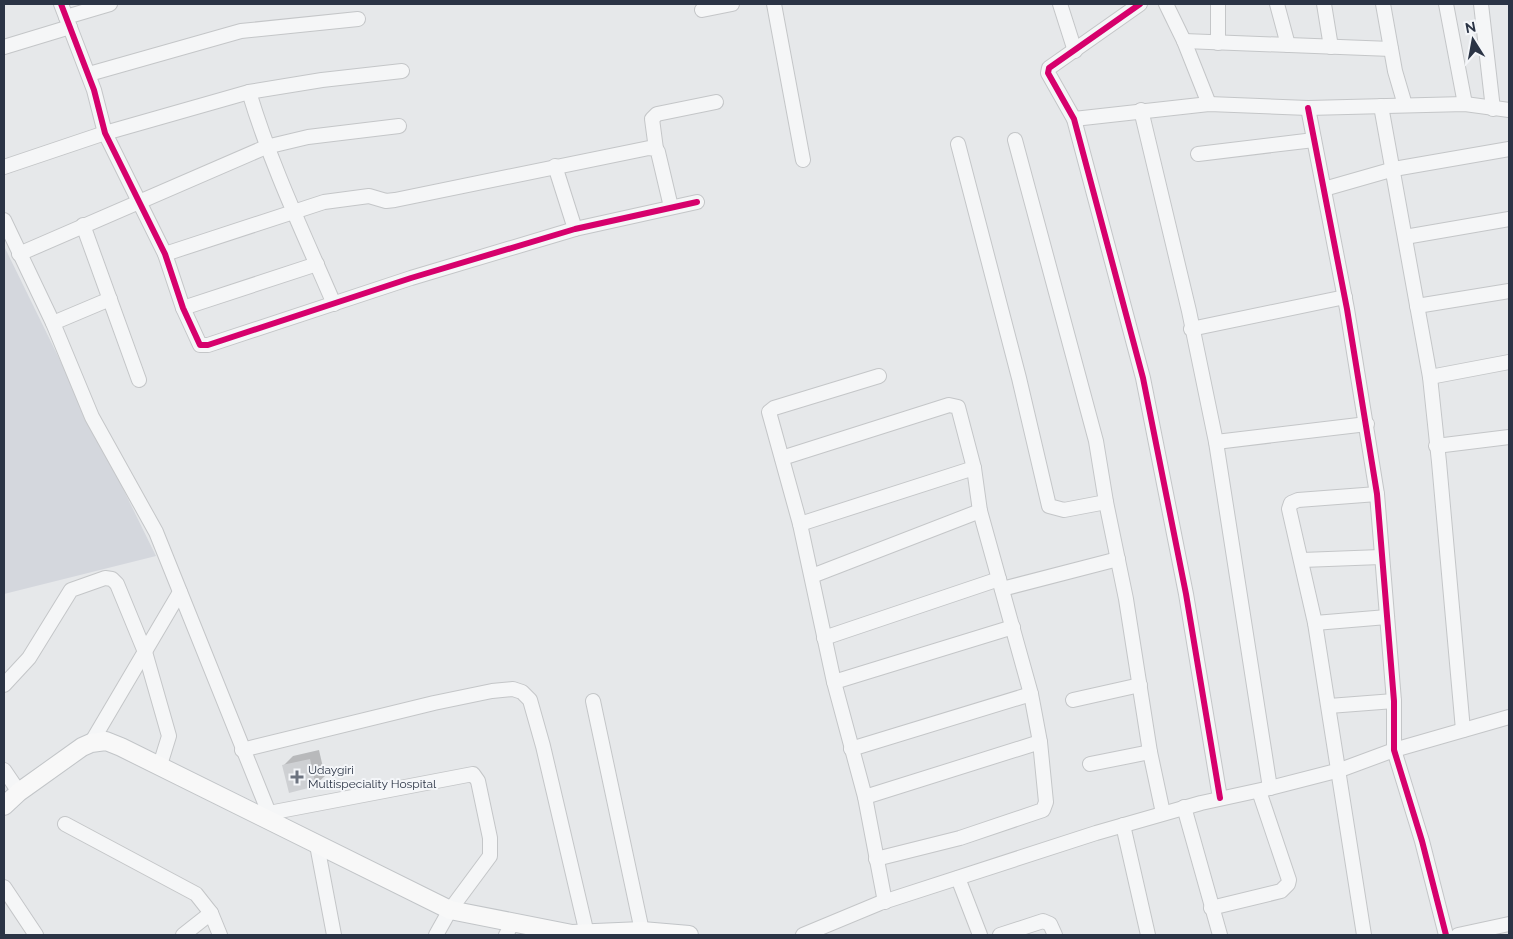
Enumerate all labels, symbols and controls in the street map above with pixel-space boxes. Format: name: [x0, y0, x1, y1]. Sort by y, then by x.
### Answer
north arrow: [1448, 15, 1498, 65]
text: N: [1464, 18, 1477, 36]
place label: Udaygiri Multispeciality Hospital: [308, 763, 437, 791]
marker: Udaygiri Multispeciality Hospital: [290, 770, 304, 784]

